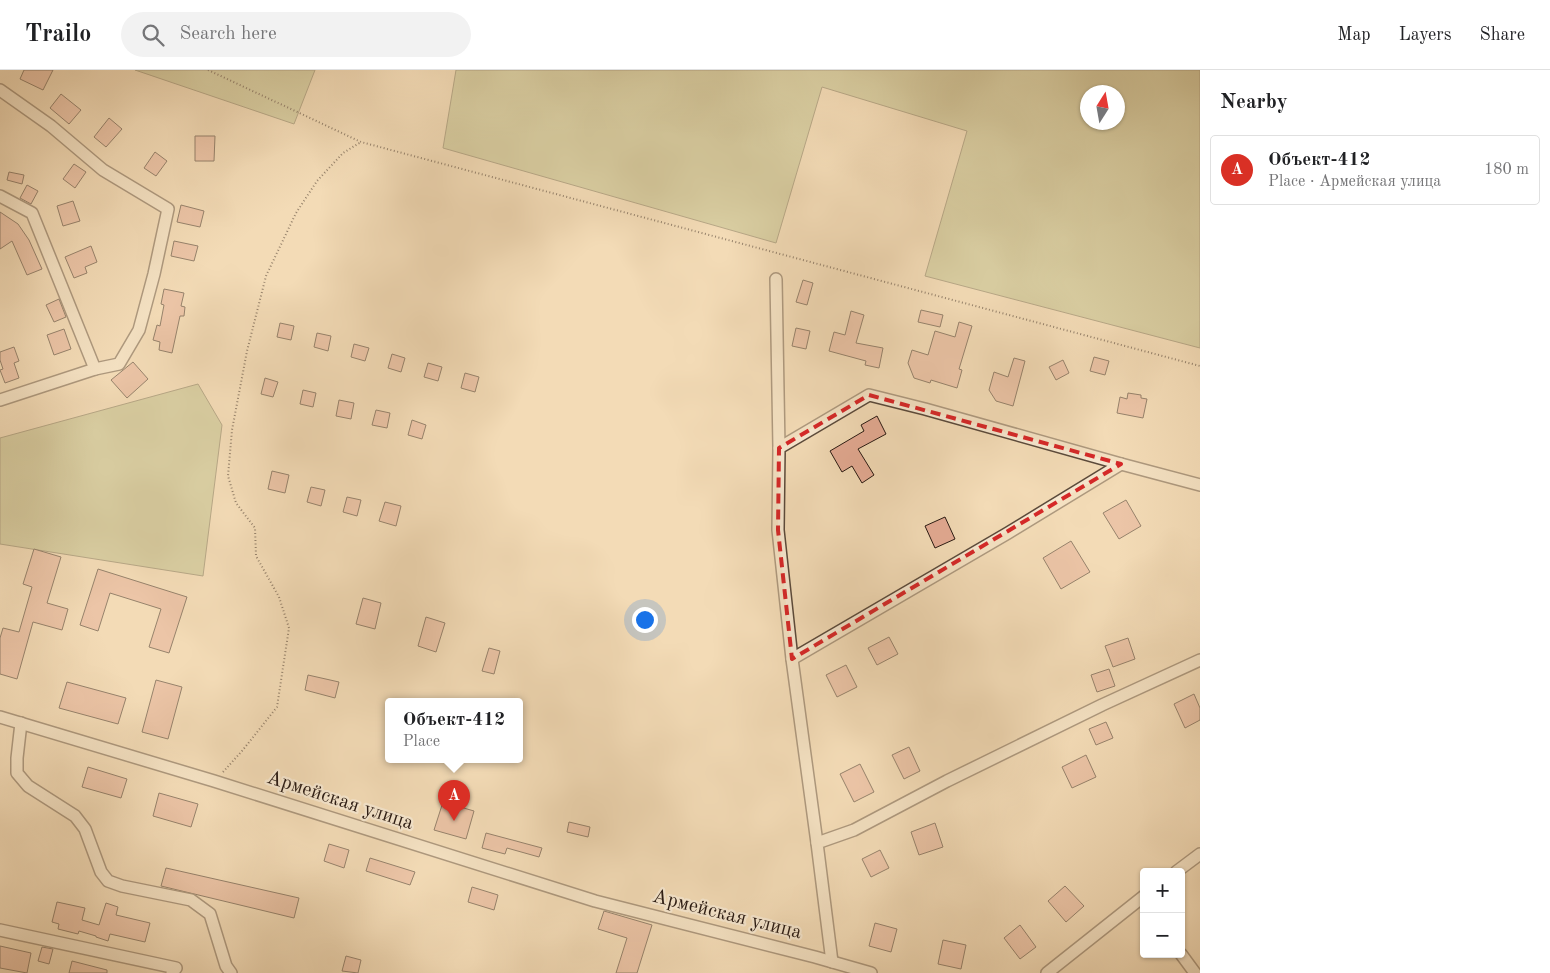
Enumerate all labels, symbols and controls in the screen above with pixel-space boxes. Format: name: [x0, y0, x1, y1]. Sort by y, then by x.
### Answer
search box: [121, 12, 471, 57]
icon: search: [139, 21, 167, 49]
text: Trailo: [25, 23, 91, 47]
text: Search here: [179, 25, 277, 44]
text: Map: [1337, 26, 1371, 44]
text: Layers: [1399, 26, 1451, 44]
text: Share: [1479, 26, 1525, 44]
north arrow: [1080, 85, 1125, 130]
text: Nearby: [1220, 92, 1288, 113]
text: Объект-412: [1268, 151, 1371, 170]
text: A: [1231, 162, 1243, 178]
text: 180 m: [1484, 162, 1529, 178]
text: Place · Армейская улица: [1268, 174, 1441, 190]
your location: [632, 607, 658, 633]
popup: [385, 698, 523, 763]
text: Объект-412: [403, 711, 505, 730]
text: Place: [403, 734, 440, 750]
street label: Армейская улица: [264, 768, 416, 834]
pin: A: [438, 780, 470, 821]
map controls: [1140, 868, 1185, 958]
button: +: [1140, 868, 1185, 913]
street label: Армейская улица: [650, 887, 804, 943]
button: −: [1140, 913, 1185, 958]

